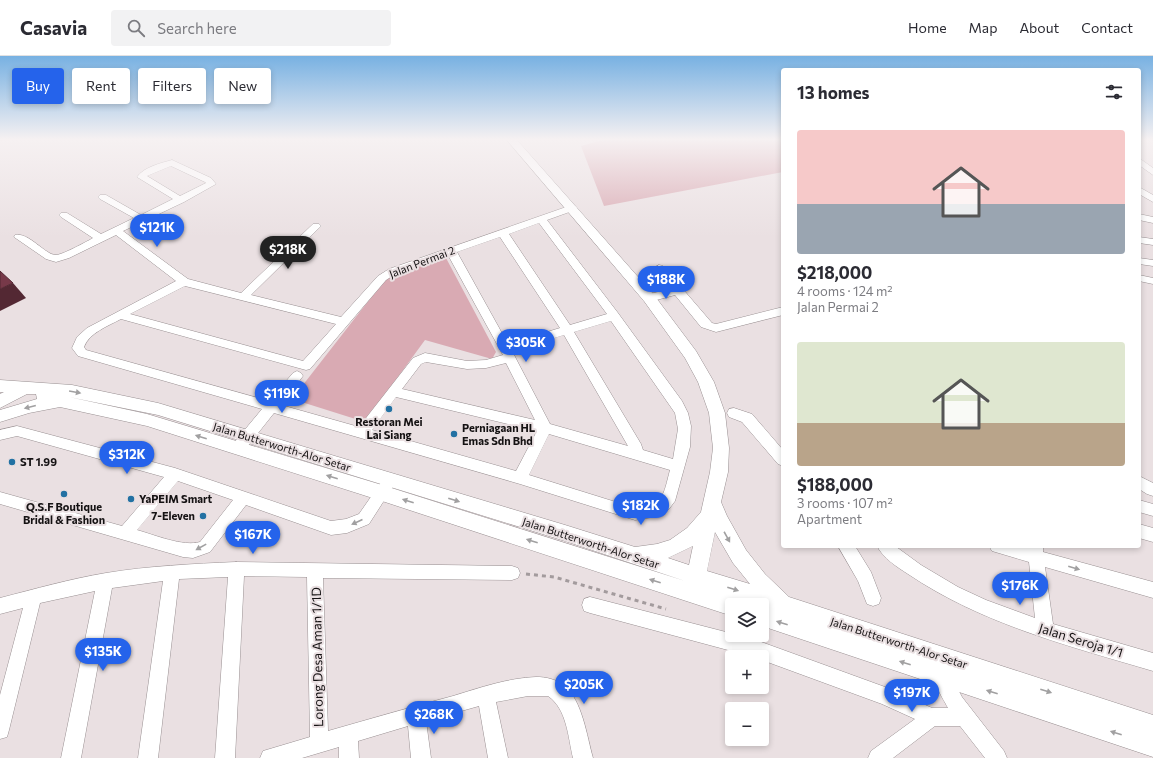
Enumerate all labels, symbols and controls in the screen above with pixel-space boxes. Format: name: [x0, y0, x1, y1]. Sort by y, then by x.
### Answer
search box: [111, 10, 391, 46]
text: Casavia: [20, 16, 87, 39]
icon: search: [125, 17, 147, 39]
text: Search here: [157, 19, 237, 37]
text: Home: [908, 19, 947, 36]
text: Map: [969, 19, 997, 36]
text: About: [1019, 19, 1059, 36]
text: Contact: [1081, 19, 1133, 36]
chip: Buy: [12, 68, 64, 104]
chip: Rent: [72, 68, 130, 104]
chip: Filters: [138, 68, 206, 104]
chip: New: [214, 68, 271, 104]
icon: filters: [1103, 81, 1125, 103]
text: 13 homes: [797, 82, 870, 103]
icon: home: [925, 156, 997, 228]
pin: $121K: [129, 214, 185, 248]
text: $121K: [139, 219, 175, 235]
pin: $218K: [260, 236, 316, 270]
text: $218K: [269, 241, 307, 257]
street label: Jalan Permai 2: [387, 243, 457, 281]
text: $218,000: [797, 262, 872, 283]
pin: $188K: [638, 266, 694, 300]
text: $188K: [647, 271, 685, 287]
text: 4 rooms · 124 m²: [797, 283, 893, 299]
text: Jalan Permai 2: [797, 299, 879, 315]
pin: $305K: [498, 329, 554, 363]
text: $305K: [506, 334, 546, 350]
icon: home: [925, 368, 997, 440]
pin: $119K: [254, 380, 310, 414]
text: $119K: [264, 385, 300, 401]
one-way arrow: [69, 389, 81, 395]
one-way arrow: [24, 404, 36, 410]
marker: Restoran Mei Lai Siang: [384, 404, 394, 414]
place label: Restoran Mei Lai Siang: [355, 415, 423, 441]
street label: Jalan Butterworth-Alor Setar: [211, 419, 353, 475]
place label: Perniagaan HL Emas Sdn Bhd: [462, 421, 536, 447]
marker: Perniagaan HL Emas Sdn Bhd: [449, 429, 459, 439]
one-way arrow: [195, 434, 207, 440]
pin: $312K: [99, 441, 155, 475]
text: $312K: [108, 446, 146, 462]
place label: ST 1.99: [20, 455, 57, 468]
marker: ST 1.99: [7, 457, 17, 467]
one-way arrow: [326, 474, 338, 480]
text: $188,000: [797, 474, 873, 495]
marker: Q.S.F Boutique Bridal & Fashion: [59, 489, 69, 499]
place label: YaPEIM Smart: [139, 492, 213, 505]
pin: $182K: [613, 492, 669, 526]
marker: YaPEIM Smart: [126, 494, 136, 504]
text: 3 rooms · 107 m²: [797, 495, 893, 511]
one-way arrow: [449, 497, 461, 503]
text: $182K: [622, 497, 660, 513]
one-way arrow: [402, 498, 414, 504]
place label: Q.S.F Boutique Bridal & Fashion: [23, 500, 105, 526]
place label: 7-Eleven: [151, 509, 195, 522]
marker: 7-Eleven: [198, 511, 208, 521]
text: Apartment: [797, 511, 862, 527]
street label: Jalan Butterworth-Alor Setar: [521, 514, 662, 572]
one-way arrow: [352, 519, 363, 525]
pin: $167K: [225, 521, 281, 555]
text: $167K: [234, 526, 272, 542]
one-way arrow: [724, 531, 730, 543]
one-way arrow: [525, 538, 537, 544]
one-way arrow: [195, 544, 207, 551]
one-way arrow: [1068, 565, 1080, 571]
pin: $176K: [992, 572, 1048, 606]
text: $176K: [1001, 577, 1039, 593]
one-way arrow: [649, 578, 661, 584]
one-way arrow: [727, 586, 739, 592]
street label: Lorong Desa Aman 1/1D: [308, 587, 326, 727]
map controls: [725, 598, 769, 746]
button: layers: [725, 598, 769, 642]
street label: Jalan Butterworth-Alor Setar: [829, 614, 970, 672]
one-way arrow: [775, 619, 787, 625]
street label: Jalan Seroja 1/1: [1037, 620, 1125, 660]
pin: $135K: [75, 638, 131, 672]
text: $135K: [84, 643, 122, 659]
button: +: [725, 650, 769, 694]
one-way arrow: [899, 660, 911, 666]
pin: $205K: [556, 671, 612, 705]
text: $205K: [564, 676, 604, 692]
pin: $197K: [884, 679, 940, 713]
text: $197K: [893, 684, 931, 700]
one-way arrow: [1040, 688, 1052, 694]
one-way arrow: [986, 689, 998, 695]
pin: $268K: [406, 701, 462, 735]
button: −: [725, 702, 769, 746]
text: $268K: [414, 706, 454, 722]
one-way arrow: [1110, 730, 1122, 736]

